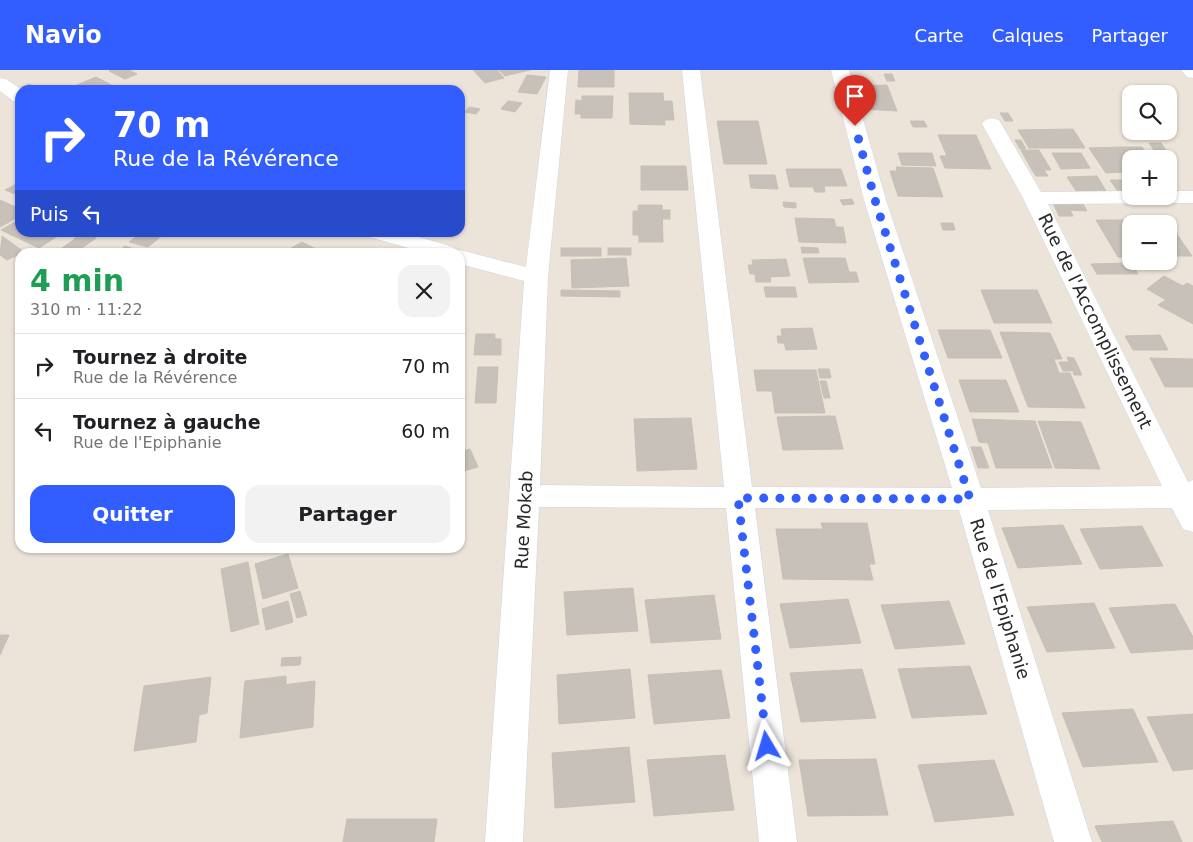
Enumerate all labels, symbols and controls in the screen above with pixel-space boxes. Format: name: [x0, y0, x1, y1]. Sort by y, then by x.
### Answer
text: Navio: [25, 21, 102, 49]
text: Carte: [915, 25, 964, 46]
text: Calques: [992, 25, 1064, 46]
text: Partager: [1092, 25, 1168, 46]
pin: [834, 75, 876, 126]
icon: arrive: [841, 82, 869, 110]
map controls: [1122, 85, 1177, 270]
button: search: [1122, 85, 1177, 140]
icon: right: [30, 105, 95, 170]
text: 70 m: [113, 105, 210, 145]
text: Rue de la Révérence: [113, 146, 339, 171]
button: +: [1122, 150, 1177, 205]
icon: left: [78, 200, 106, 228]
text: Puis: [30, 203, 68, 225]
street label: Rue de l'Accomplissement: [1034, 210, 1157, 432]
button: −: [1122, 215, 1177, 270]
text: 4 min: [30, 263, 124, 298]
button: close: [398, 265, 450, 317]
text: 310 m · 11:22: [30, 300, 143, 319]
text: Tournez à droite: [73, 346, 247, 368]
icon: right: [30, 352, 58, 380]
text: 70 m: [401, 355, 450, 377]
text: Rue de la Révérence: [73, 368, 237, 387]
text: Tournez à gauche: [73, 411, 261, 433]
icon: left: [30, 417, 58, 445]
text: 60 m: [401, 420, 450, 442]
text: Rue de l'Epiphanie: [73, 433, 222, 452]
street label: Rue Mokab: [510, 470, 537, 570]
button: Quitter: [30, 485, 235, 543]
button: Partager: [245, 485, 450, 543]
street label: Rue de l'Epiphanie: [966, 516, 1035, 682]
position arrow: [740, 719, 792, 771]

